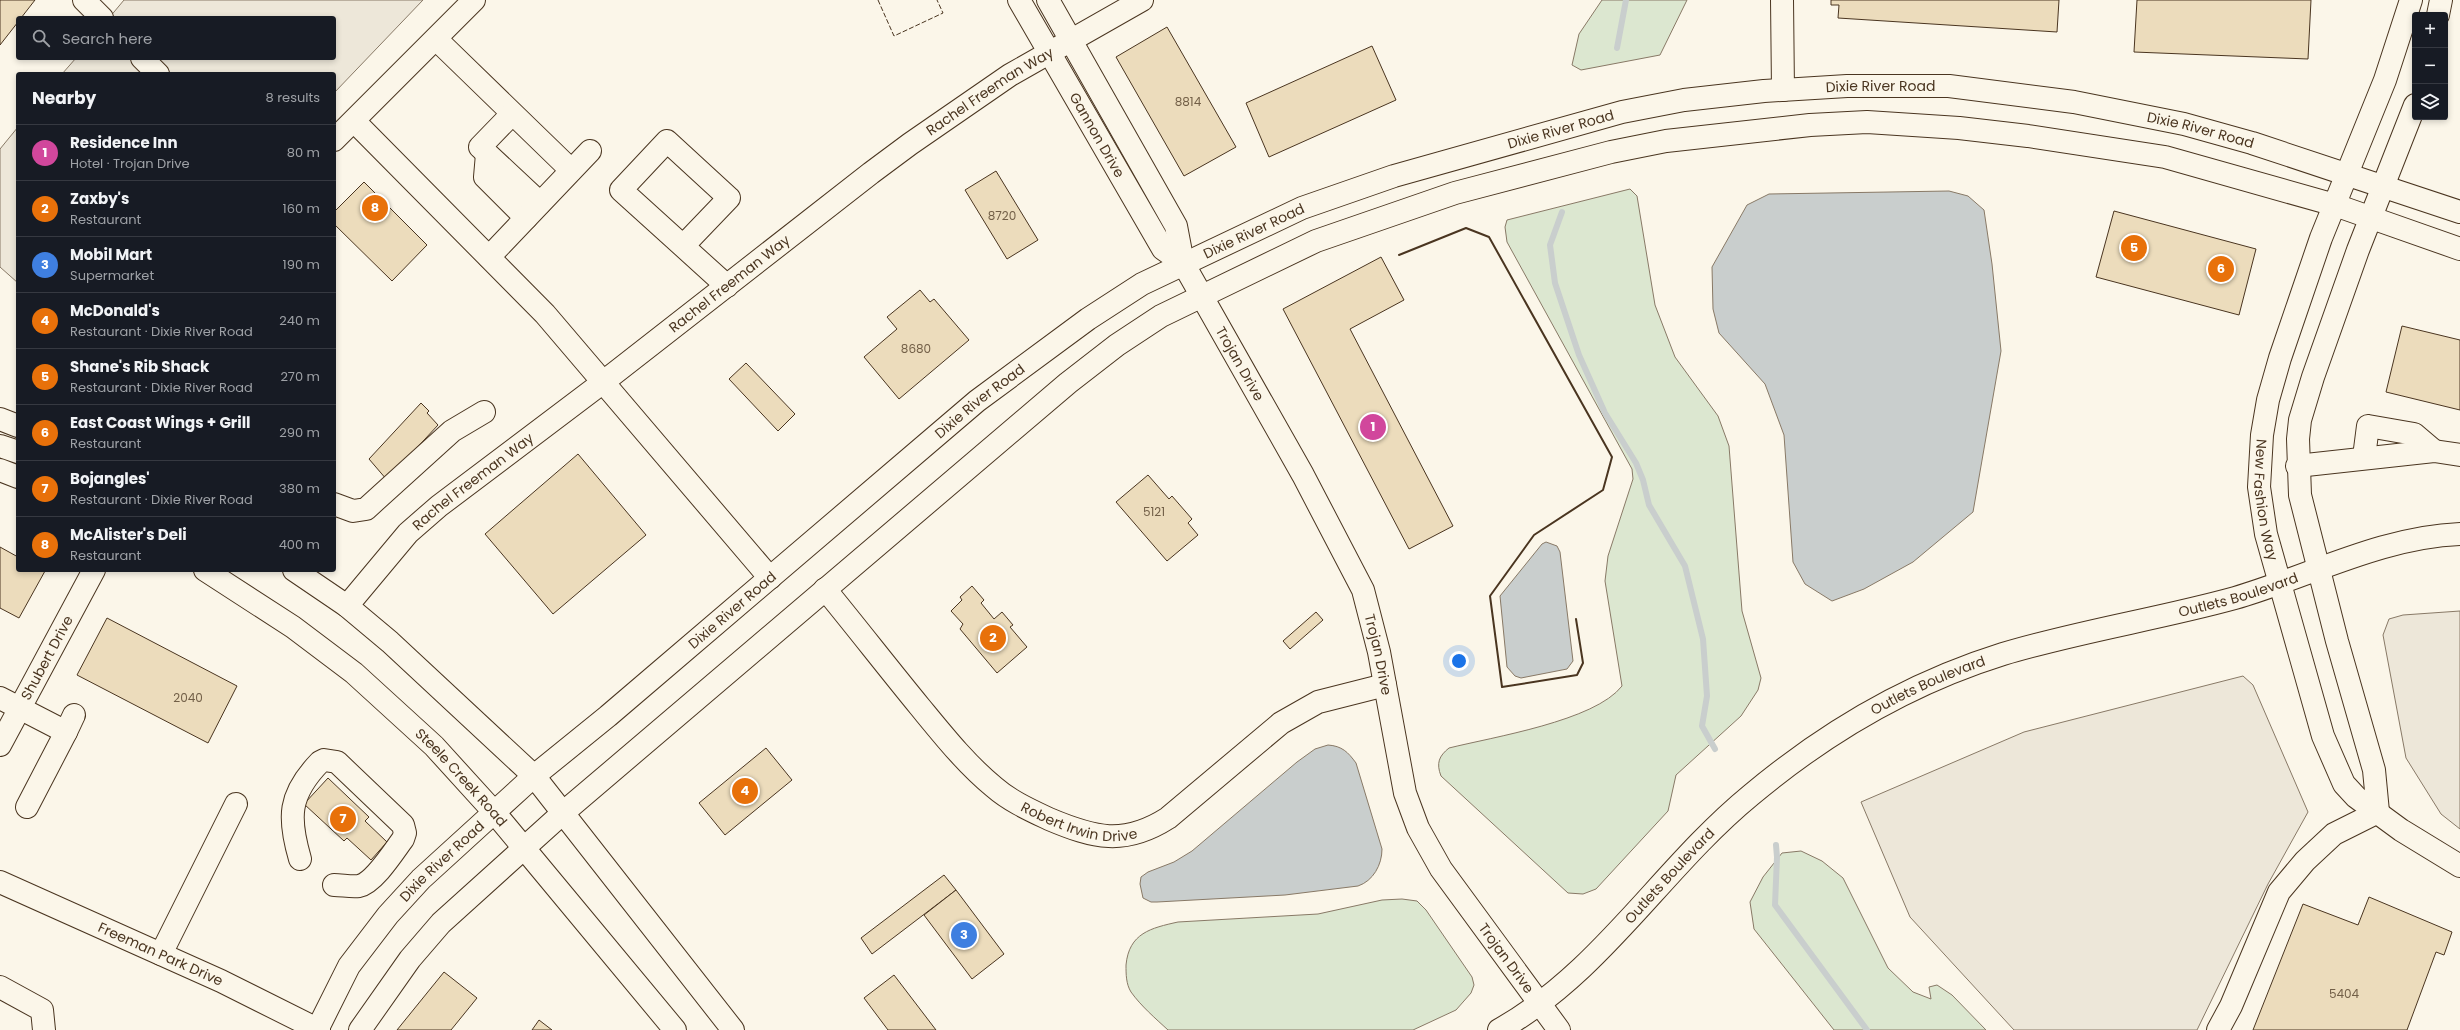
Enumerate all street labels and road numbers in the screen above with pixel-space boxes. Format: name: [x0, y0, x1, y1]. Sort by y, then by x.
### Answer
street label: Rachel Freeman Way: [922, 42, 1057, 140]
street label: Dixie River Road: [1825, 76, 1936, 97]
street label: Gannon Drive: [1065, 89, 1130, 182]
street label: Dixie River Road: [1505, 105, 1616, 154]
street label: Dixie River Road: [2145, 107, 2256, 153]
street label: Dixie River Road: [1200, 198, 1308, 264]
street label: Rachel Freeman Way: [665, 230, 794, 337]
street label: Trojan Drive: [1211, 323, 1269, 405]
street label: Dixie River Road: [930, 359, 1029, 443]
street label: Rachel Freeman Way: [408, 428, 538, 535]
street label: New Fashion Way: [2249, 438, 2283, 563]
street label: Dixie River Road: [684, 567, 780, 653]
street label: Outlets Boulevard: [2176, 567, 2301, 622]
street label: Shubert Drive: [16, 612, 78, 704]
street label: Trojan Drive: [1360, 612, 1397, 697]
street label: Outlets Boulevard: [1867, 651, 1988, 720]
street label: Steele Creek Road: [411, 724, 512, 831]
street label: Robert Irwin Drive: [1017, 797, 1140, 846]
street label: Dixie River Road: [395, 816, 489, 906]
street label: Outlets Boulevard: [1620, 823, 1719, 928]
street label: Freeman Park Drive: [95, 917, 227, 991]
street label: Trojan Drive: [1474, 919, 1539, 998]

